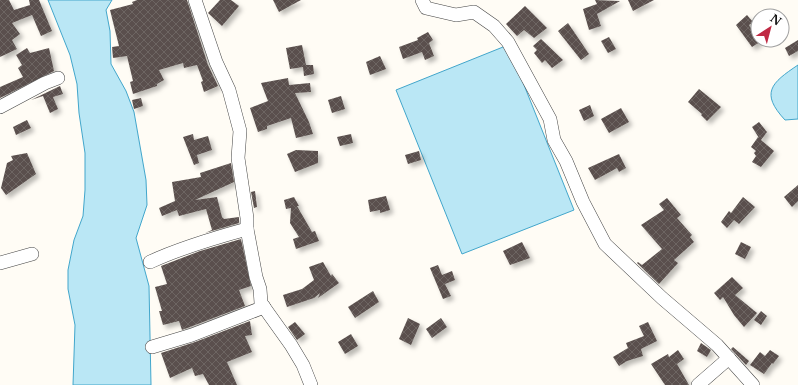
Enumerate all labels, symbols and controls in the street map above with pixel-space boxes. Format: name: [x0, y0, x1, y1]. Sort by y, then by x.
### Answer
north arrow: [750, 8, 790, 48]
text: N: [768, 11, 785, 29]

